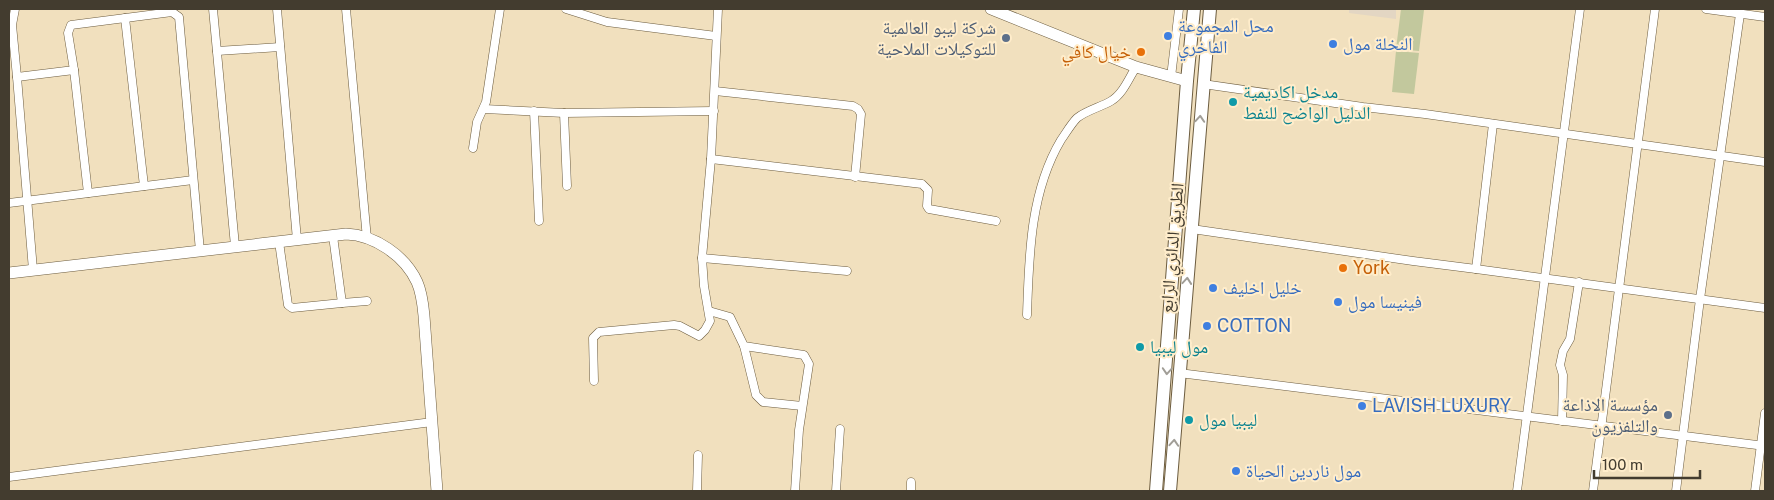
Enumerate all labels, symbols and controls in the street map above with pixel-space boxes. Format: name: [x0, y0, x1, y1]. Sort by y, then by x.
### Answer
place label: محل المجموعة الفاخري: [1178, 15, 1274, 62]
place label: شركة ليبو العالمية للتوكيلات الملاحية: [877, 17, 996, 59]
marker: محل المجموعة الفاخري: [1162, 30, 1174, 42]
marker: شركة ليبو العالمية للتوكيلات الملاحية: [1000, 32, 1012, 44]
place label: النخلة مول: [1343, 33, 1413, 55]
marker: النخلة مول: [1327, 38, 1339, 50]
place label: خيال كافي: [1061, 41, 1131, 67]
marker: خيال كافي: [1135, 46, 1147, 58]
place label: مدخل اكاديمية الدليل الواضح للنفط: [1243, 81, 1371, 125]
marker: مدخل اكاديمية الدليل الواضح للنفط: [1227, 96, 1239, 108]
one-way arrow: [1194, 114, 1205, 122]
street label: الطريق الدائري الرابع: [1155, 182, 1192, 314]
place label: York: [1353, 257, 1390, 278]
marker: York: [1337, 262, 1349, 274]
one-way arrow: [1181, 276, 1192, 284]
place label: خليل اخليف: [1223, 277, 1302, 299]
marker: خليل اخليف: [1207, 282, 1219, 294]
place label: فينيسا مول: [1348, 291, 1422, 313]
marker: فينيسا مول: [1332, 296, 1344, 308]
place label: COTTON: [1217, 315, 1291, 336]
marker: COTTON: [1201, 320, 1213, 332]
place label: مول ليبيا: [1150, 336, 1208, 358]
marker: مول ليبيا: [1134, 341, 1146, 353]
one-way arrow: [1161, 368, 1172, 376]
place label: مؤسسة الاذاعة والتلفزيون: [1563, 394, 1658, 437]
place label: LAVISH LUXURY: [1372, 395, 1511, 416]
marker: LAVISH LUXURY: [1356, 400, 1368, 412]
place label: ليبيا مول: [1199, 409, 1257, 431]
marker: مؤسسة الاذاعة والتلفزيون: [1662, 409, 1674, 421]
marker: ليبيا مول: [1183, 414, 1195, 426]
one-way arrow: [1168, 438, 1179, 446]
scale bar: [1594, 448, 1700, 480]
text: 100 m: [1602, 456, 1643, 473]
place label: مول ناردين الحياة: [1246, 460, 1361, 482]
marker: مول ناردين الحياة: [1230, 465, 1242, 477]

